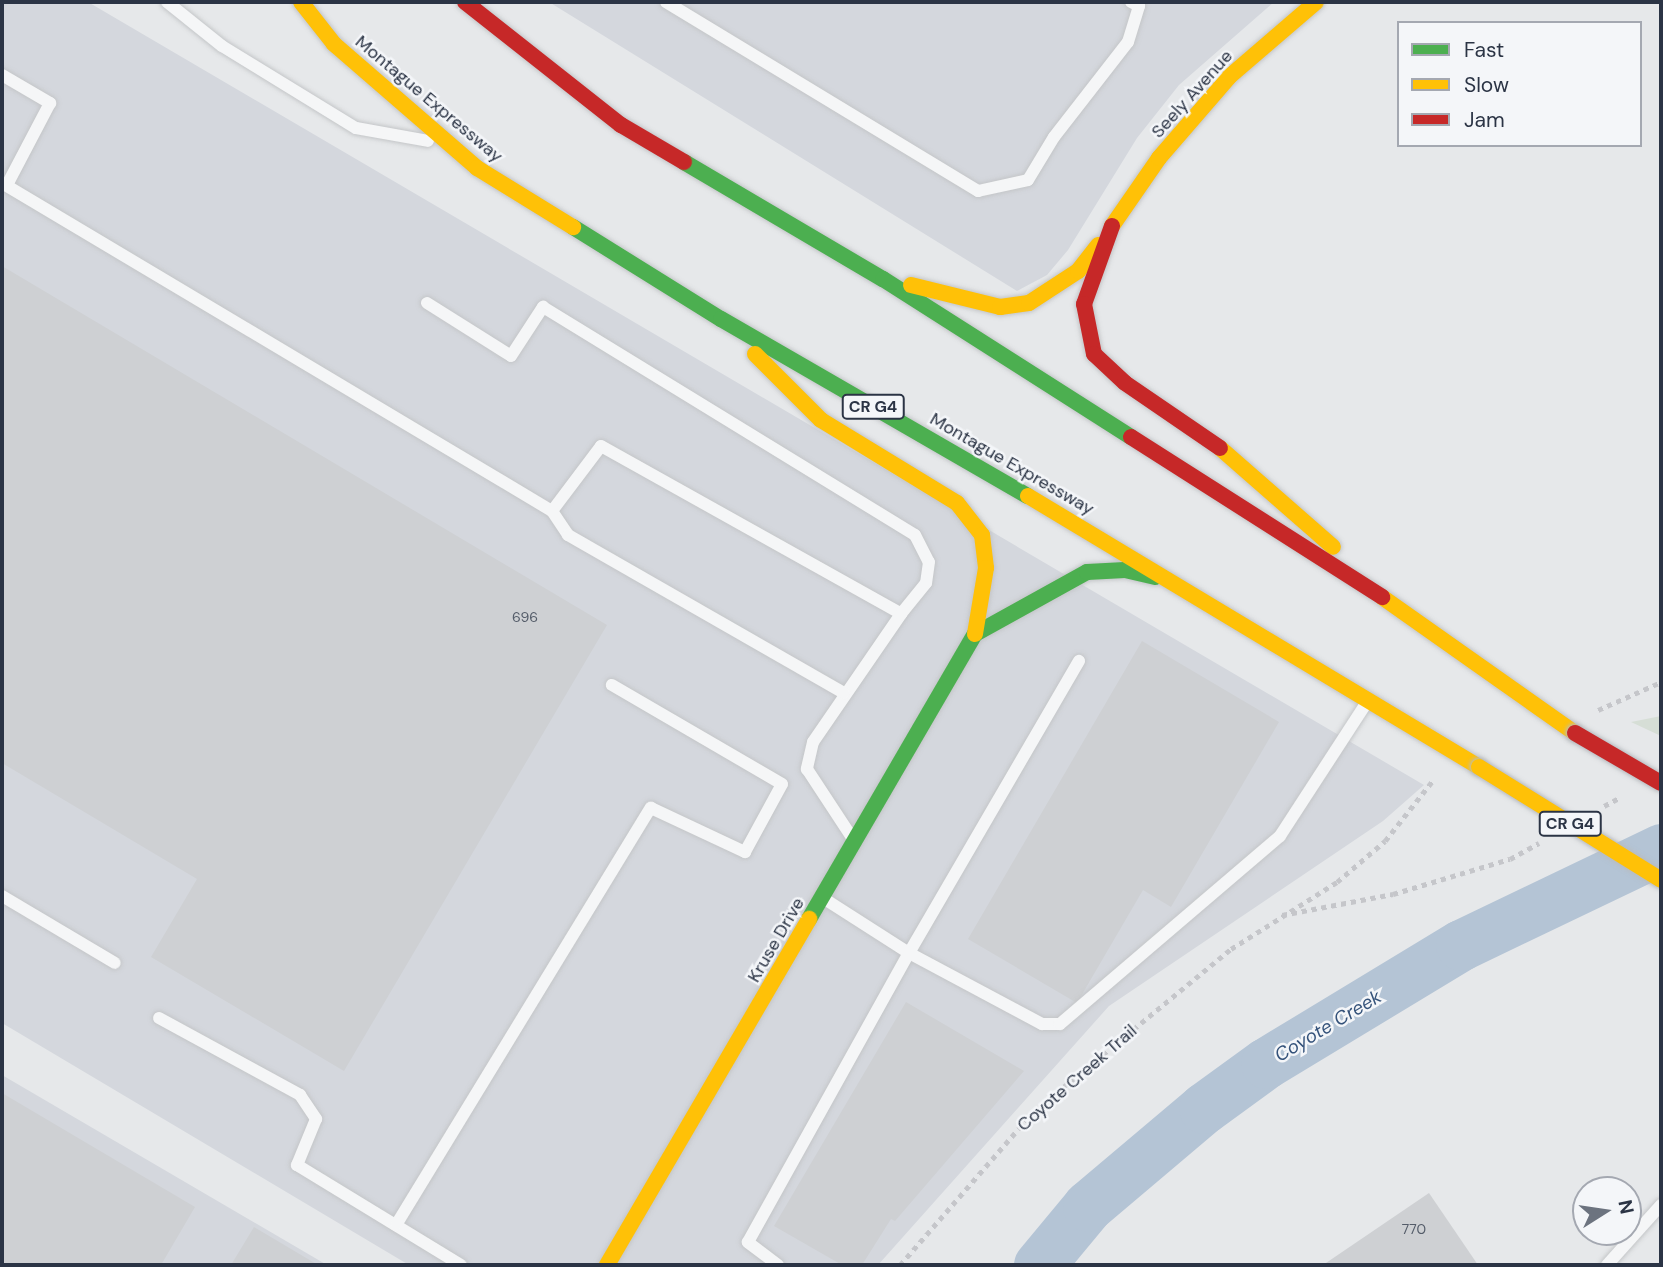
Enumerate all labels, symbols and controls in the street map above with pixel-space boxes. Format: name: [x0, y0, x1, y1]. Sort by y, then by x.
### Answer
legend: [1397, 21, 1642, 147]
street label: Montague Expressway: [351, 31, 507, 167]
text: Fast: [1464, 36, 1504, 64]
street label: Seely Avenue: [1147, 46, 1237, 142]
text: Slow: [1464, 71, 1509, 99]
text: Jam: [1464, 106, 1505, 134]
road number: CR G4: [842, 394, 904, 420]
street label: Montague Expressway: [926, 408, 1098, 520]
house number: 696: [512, 609, 538, 625]
road number: CR G4: [1538, 811, 1602, 836]
street label: Kruse Drive: [743, 894, 809, 986]
water label: Coyote Creek: [1270, 985, 1386, 1067]
street label: Coyote Creek Trail: [1013, 1020, 1141, 1136]
north arrow: [1572, 1176, 1642, 1246]
text: N: [1612, 1198, 1640, 1216]
house number: 770: [1402, 1221, 1426, 1237]

